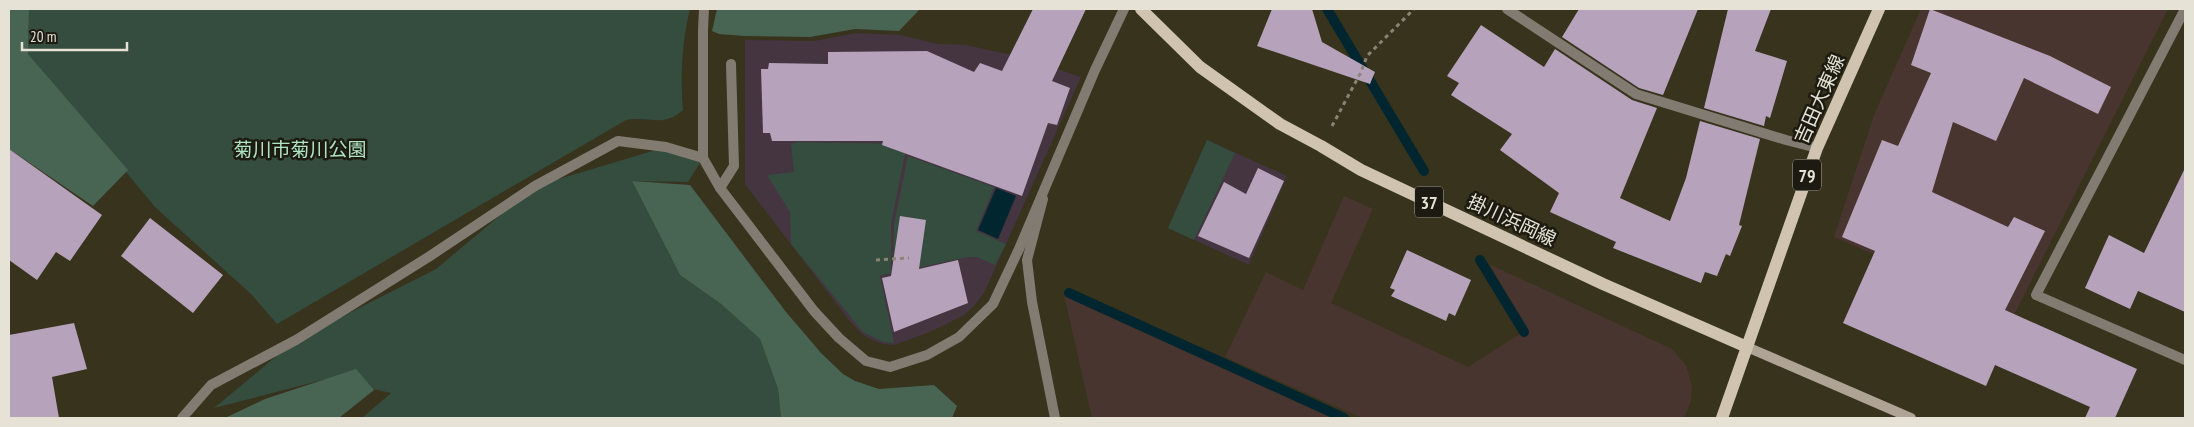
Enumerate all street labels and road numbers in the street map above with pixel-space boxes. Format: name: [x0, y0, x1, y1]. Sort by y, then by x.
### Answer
street label: 吉田大東線: [1789, 51, 1849, 147]
road number: 79: [1793, 160, 1821, 190]
road number: 37: [1415, 186, 1443, 218]
street label: 掛川浜岡線: [1464, 189, 1560, 251]

